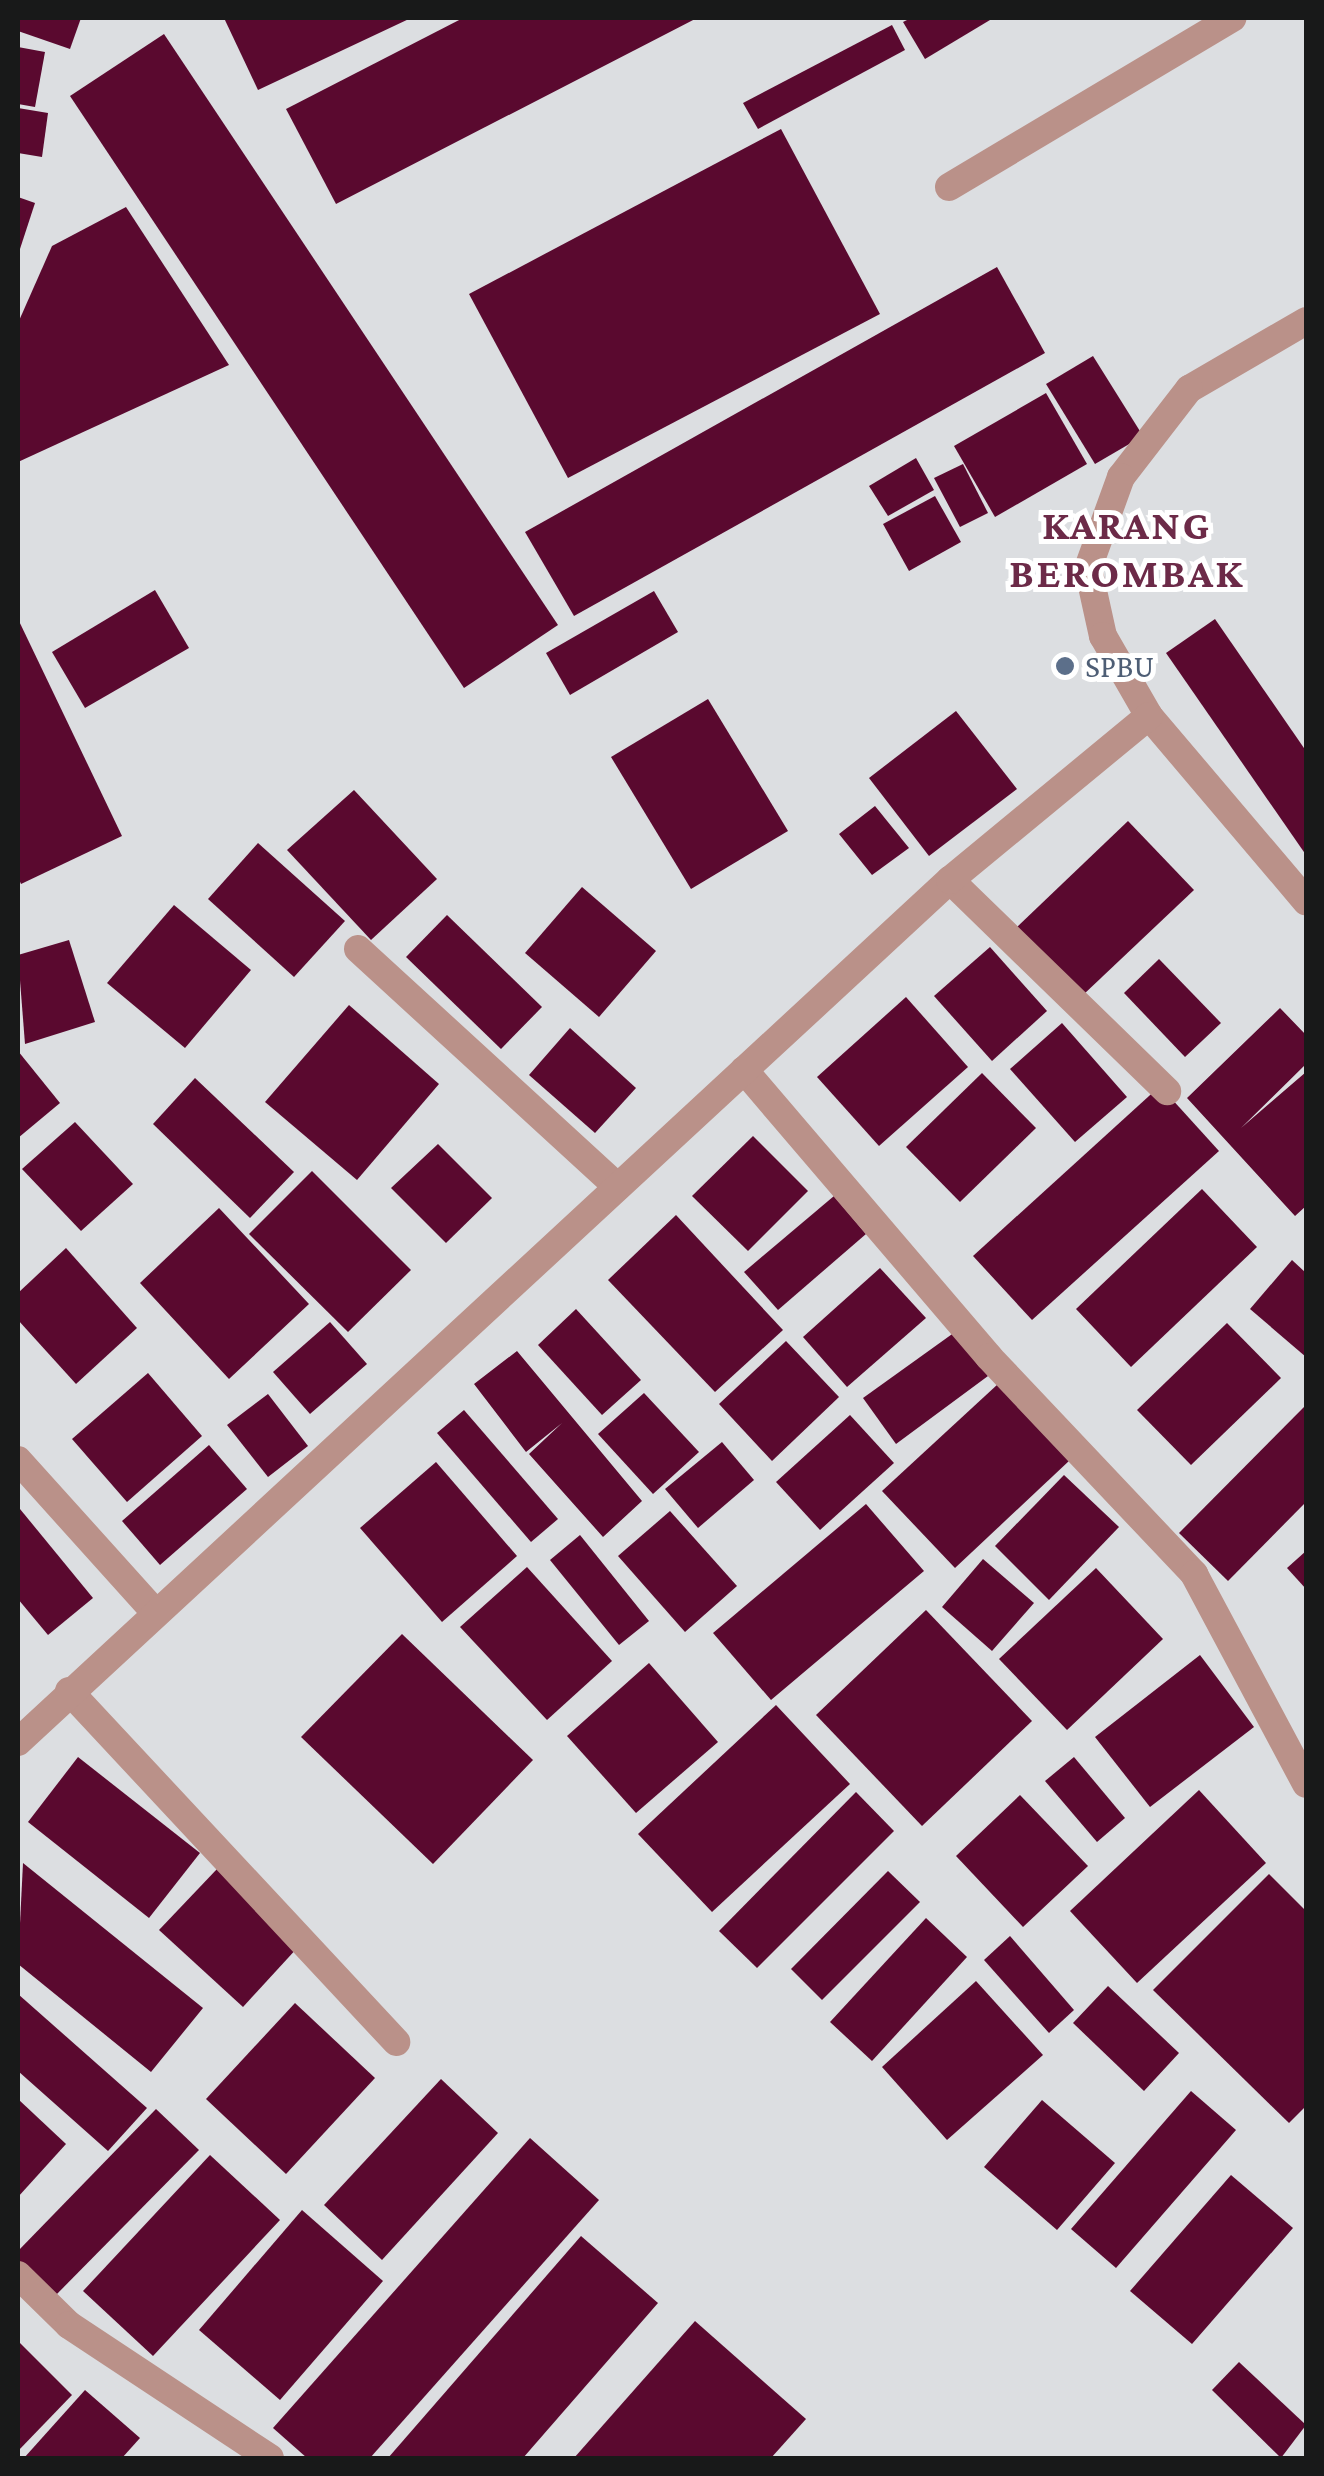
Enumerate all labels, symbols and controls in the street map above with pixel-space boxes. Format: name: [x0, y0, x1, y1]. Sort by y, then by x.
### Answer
district label: KARANG BEROMBAK: [1009, 500, 1245, 598]
place label: SPBU: [1085, 647, 1154, 685]
marker: SPBU: [1054, 655, 1076, 677]

